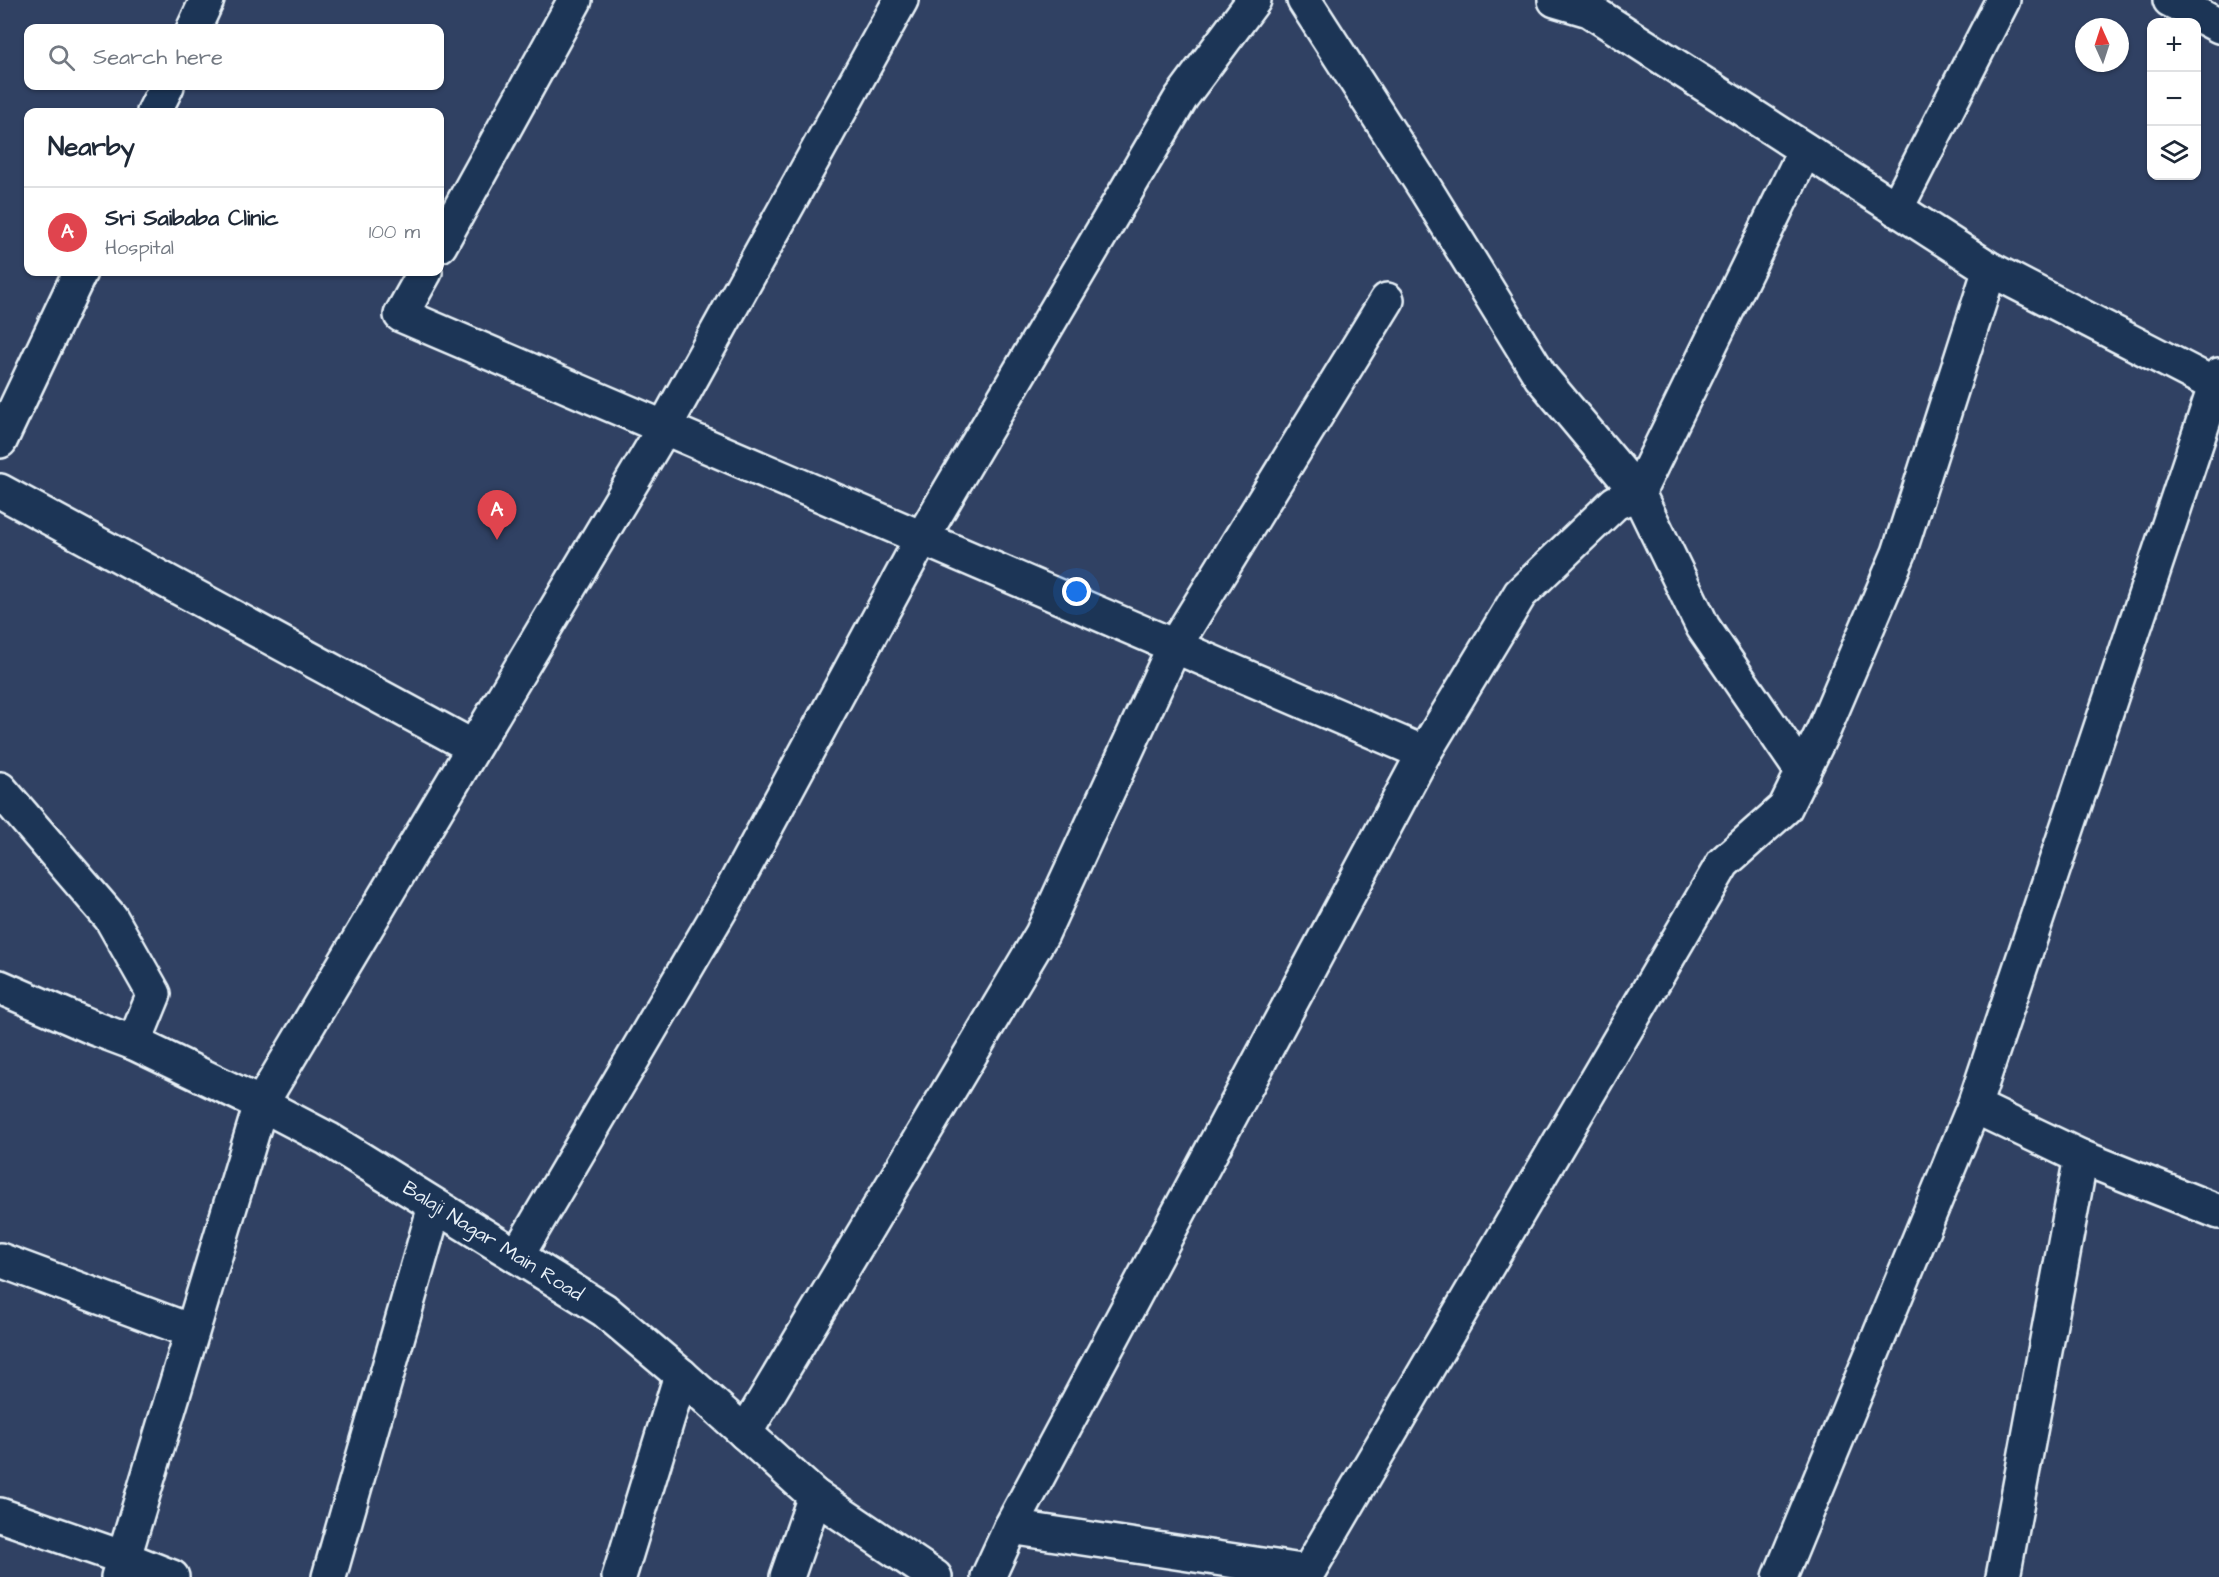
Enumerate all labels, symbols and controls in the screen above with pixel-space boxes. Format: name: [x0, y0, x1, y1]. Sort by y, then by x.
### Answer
north arrow: [2075, 18, 2129, 72]
map controls: [2147, 18, 2201, 180]
button: +: [2147, 18, 2201, 72]
search box: [24, 24, 444, 90]
icon: search: [45, 41, 78, 74]
text: Search here: [93, 42, 223, 73]
button: −: [2147, 72, 2201, 126]
button: layers: [2147, 126, 2201, 180]
text: Nearby: [48, 129, 135, 165]
text: Sri Saibaba Clinic: [105, 203, 279, 234]
text: A: [61, 218, 74, 246]
text: 100 m: [369, 218, 420, 246]
text: Hospital: [105, 234, 174, 262]
pin: A: [478, 490, 516, 540]
your location: [1062, 577, 1091, 606]
street label: Balaji Nagar Main Road: [397, 1174, 589, 1309]

